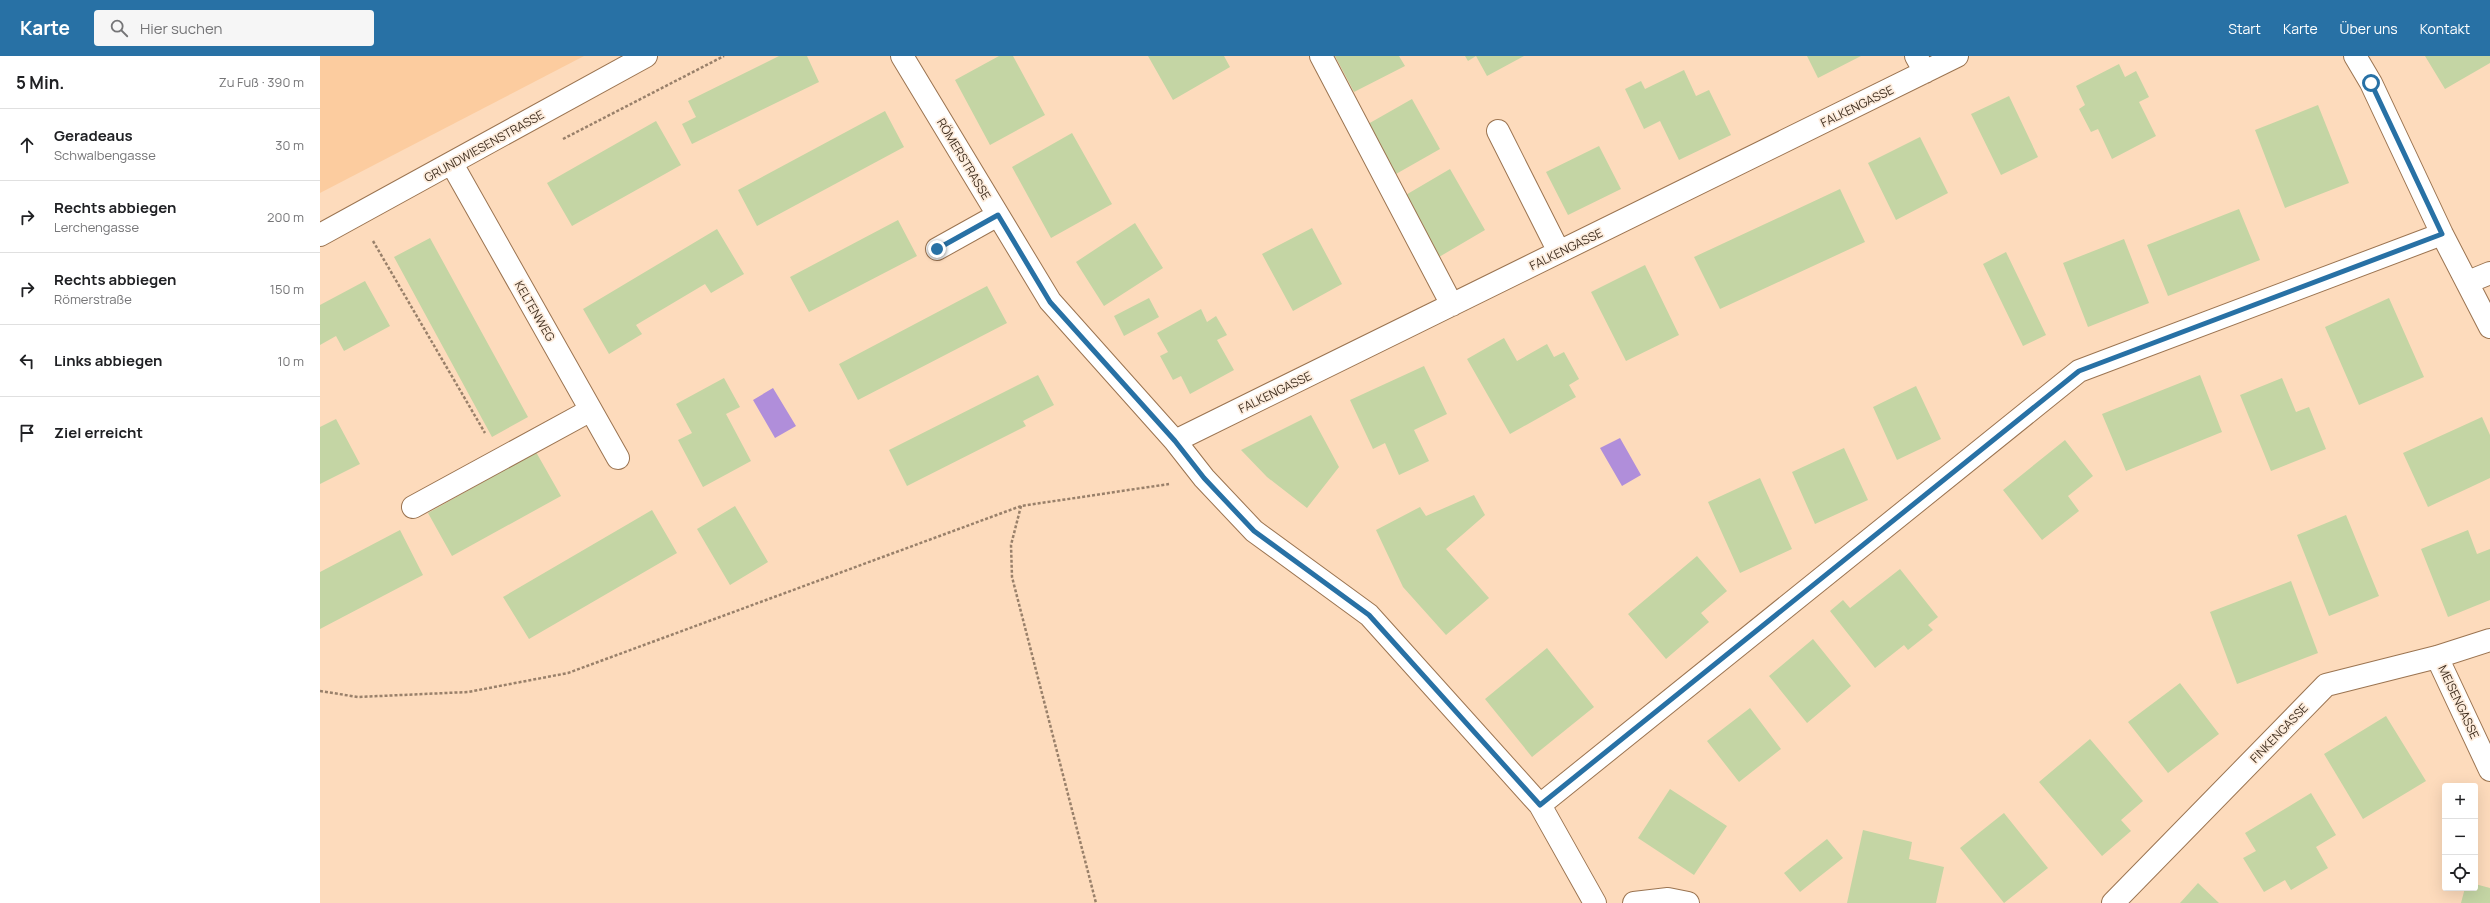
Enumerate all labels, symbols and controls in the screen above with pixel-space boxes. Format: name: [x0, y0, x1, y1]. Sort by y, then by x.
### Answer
search box: [94, 10, 374, 46]
text: Karte: [20, 15, 70, 41]
icon: search: [108, 17, 130, 39]
text: Hier suchen: [140, 18, 222, 39]
text: Start: [2228, 19, 2261, 38]
text: Karte: [2283, 19, 2318, 38]
text: Über uns: [2340, 19, 2398, 38]
text: Kontakt: [2420, 19, 2470, 38]
text: 5 Min.: [16, 71, 64, 94]
text: Zu Fuß · 390 m: [219, 73, 304, 91]
route start: [2362, 74, 2380, 92]
street label: FALKENGASSE: [1818, 81, 1896, 131]
street label: GRUNDWIESENSTRASSE: [421, 106, 547, 186]
street label: RÖMERSTRASSE: [933, 115, 995, 203]
text: Geradeaus: [54, 125, 133, 146]
icon: ahead: [16, 134, 38, 156]
text: 30 m: [275, 136, 304, 154]
text: Schwalbengasse: [54, 146, 156, 164]
text: Rechts abbiegen: [54, 197, 176, 218]
icon: right: [16, 206, 38, 228]
text: 200 m: [267, 208, 304, 226]
text: Lerchengasse: [54, 218, 139, 236]
street label: FALKENGASSE: [1527, 224, 1605, 274]
route end: [928, 240, 946, 258]
text: Rechts abbiegen: [54, 269, 176, 290]
icon: right: [16, 278, 38, 300]
street label: KELTENWEG: [511, 278, 559, 345]
text: 150 m: [270, 280, 304, 298]
text: Römerstraße: [54, 290, 132, 308]
icon: left: [16, 350, 38, 372]
text: Links abbiegen: [54, 350, 162, 371]
text: 10 m: [277, 352, 304, 370]
street label: FALKENGASSE: [1236, 367, 1314, 417]
icon: arrive: [16, 422, 38, 444]
text: Ziel erreicht: [54, 422, 143, 443]
street label: MEISENGASSE: [2434, 662, 2484, 742]
street label: FINKENGASSE: [2246, 699, 2312, 766]
map controls: [2442, 783, 2478, 891]
button: +: [2442, 783, 2478, 819]
button: −: [2442, 819, 2478, 855]
button: locate: [2442, 855, 2478, 891]

